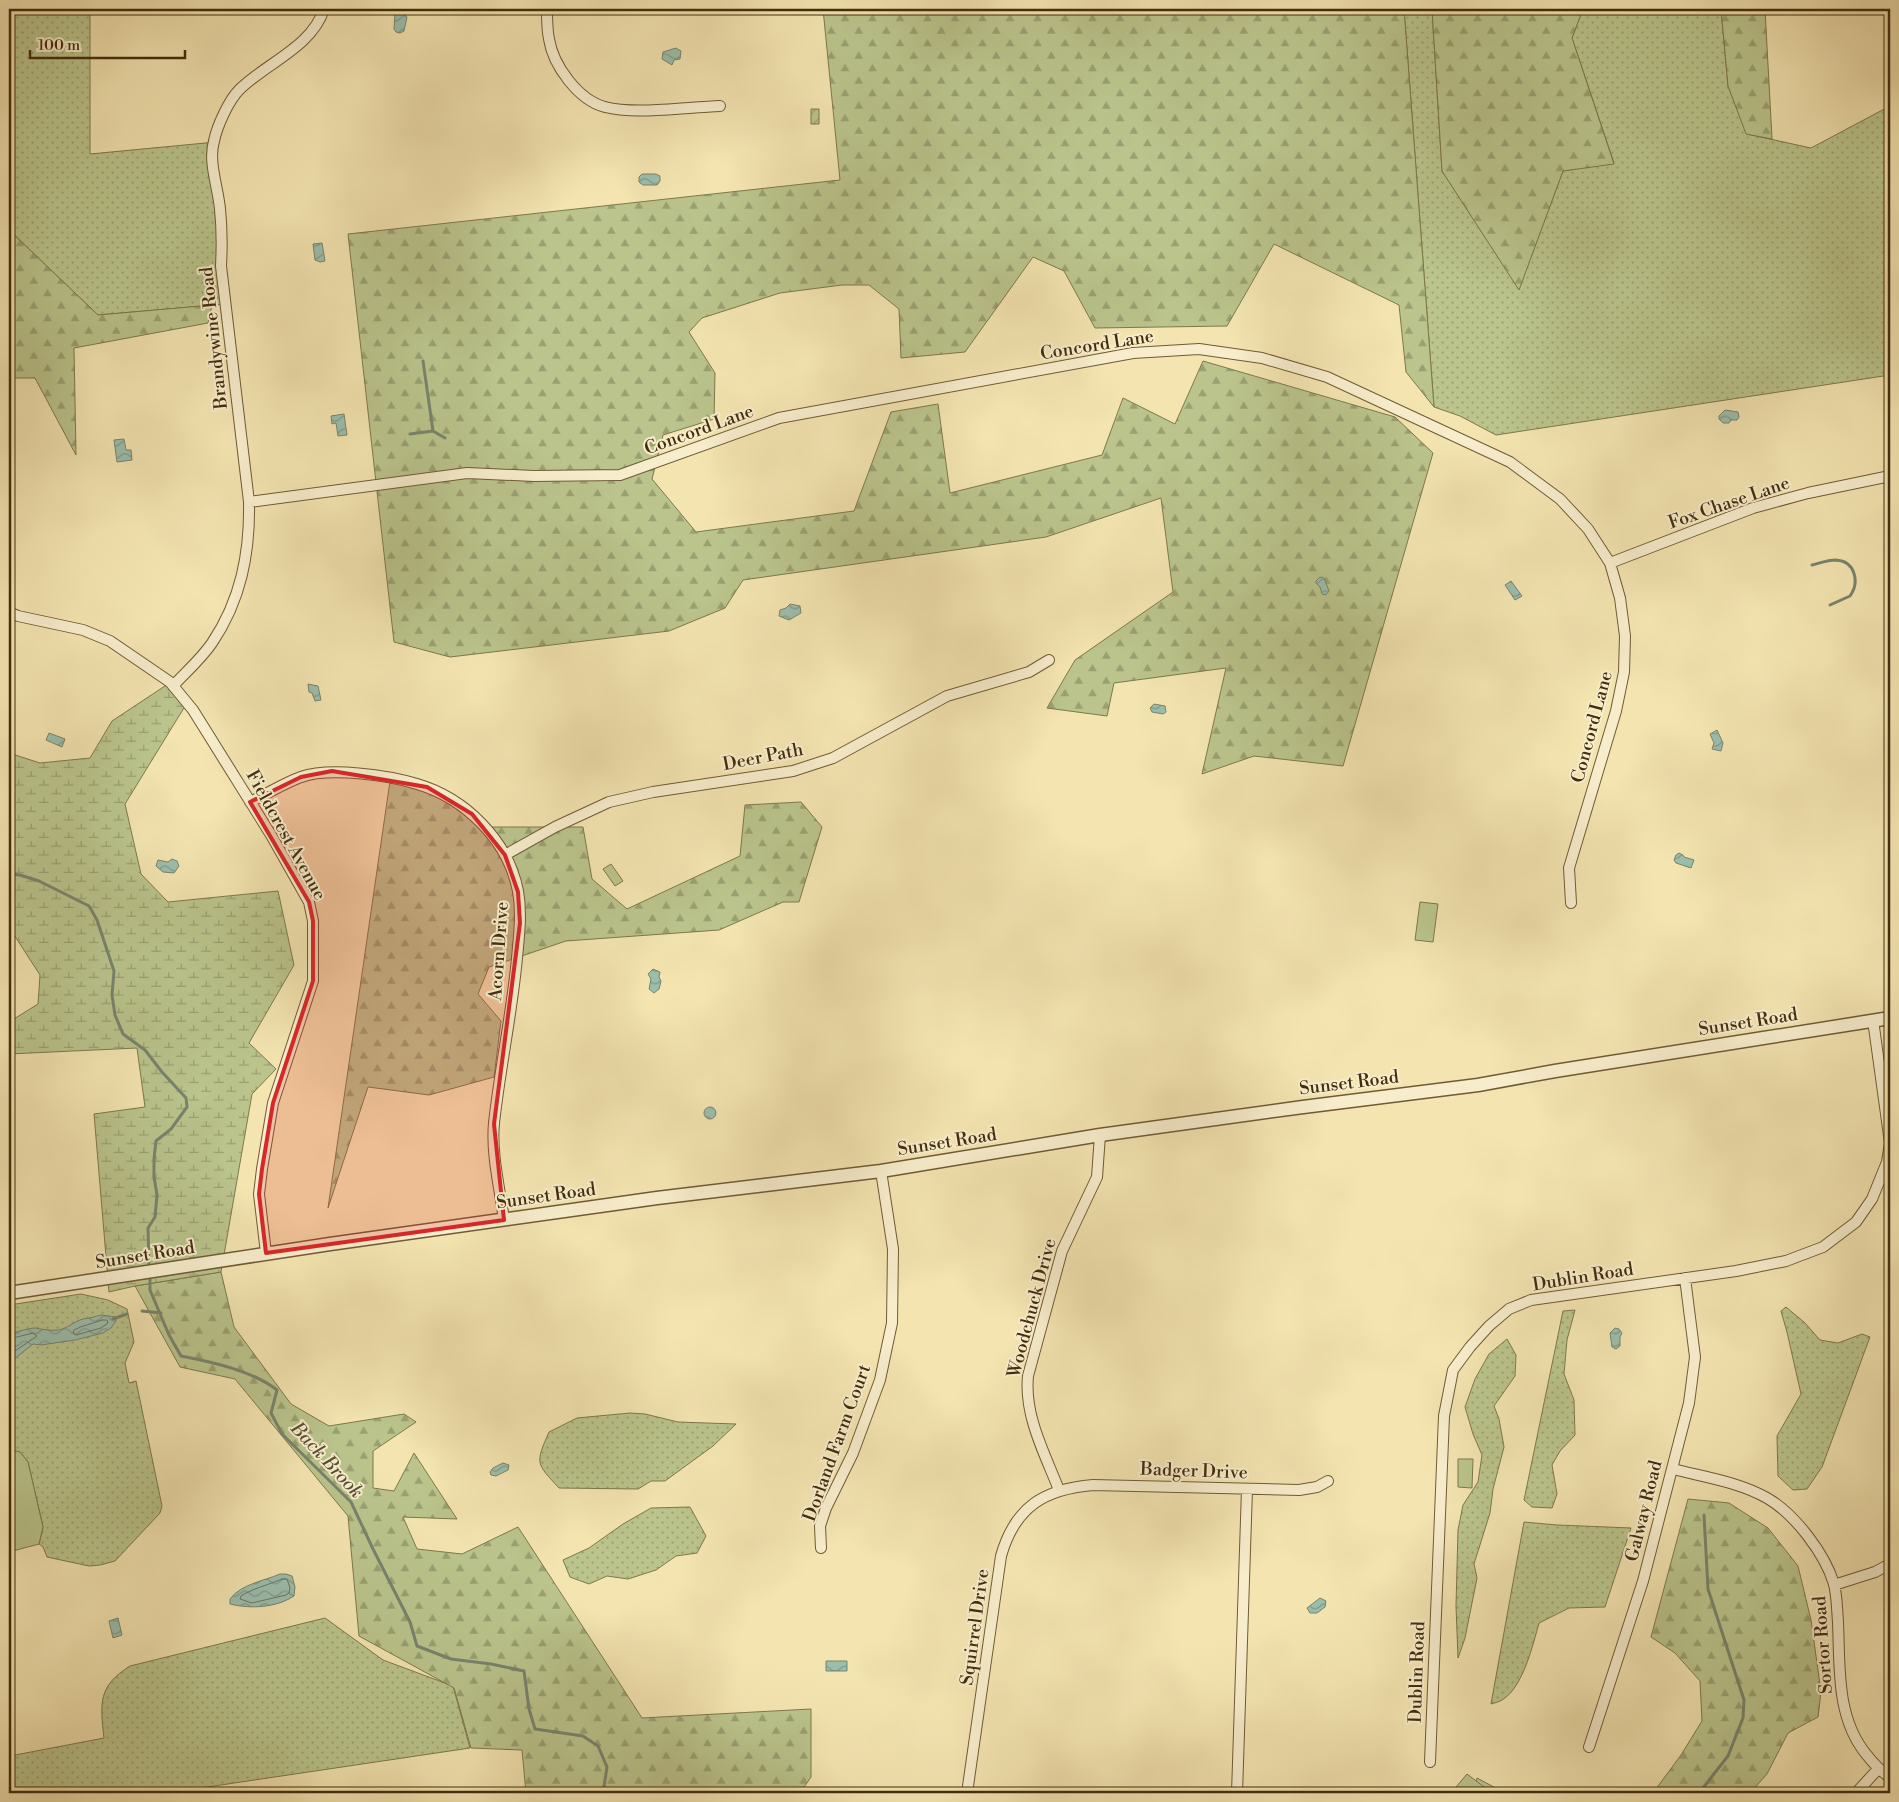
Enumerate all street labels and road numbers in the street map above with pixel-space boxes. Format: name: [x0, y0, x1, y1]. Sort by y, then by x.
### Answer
street label: Brandywine Road: [195, 265, 233, 411]
street label: Concord Lane: [1038, 325, 1156, 365]
street label: Concord Lane: [641, 400, 757, 460]
street label: Fox Chase Lane: [1665, 471, 1793, 535]
street label: Concord Lane: [1566, 669, 1618, 785]
street label: Deer Path: [721, 738, 805, 776]
street label: Fieldcrest Avenue: [241, 766, 331, 904]
street label: Acorn Drive: [484, 901, 514, 1002]
street label: Sunset Road: [1697, 1003, 1800, 1041]
street label: Sunset Road: [1298, 1065, 1401, 1101]
street label: Sunset Road: [896, 1123, 999, 1161]
street label: Sunset Road: [495, 1178, 598, 1214]
street label: Sunset Road: [94, 1236, 197, 1274]
street label: Woodchuck Drive: [1002, 1236, 1062, 1381]
street label: Dublin Road: [1531, 1258, 1636, 1296]
street label: Dorland Farm Court: [798, 1361, 876, 1525]
street label: Galway Road: [1620, 1457, 1668, 1564]
street label: Badger Drive: [1139, 1458, 1248, 1484]
street label: Squirrel Drive: [955, 1567, 995, 1687]
street label: Sortor Road: [1808, 1594, 1838, 1695]
street label: Dublin Road: [1404, 1620, 1430, 1723]

